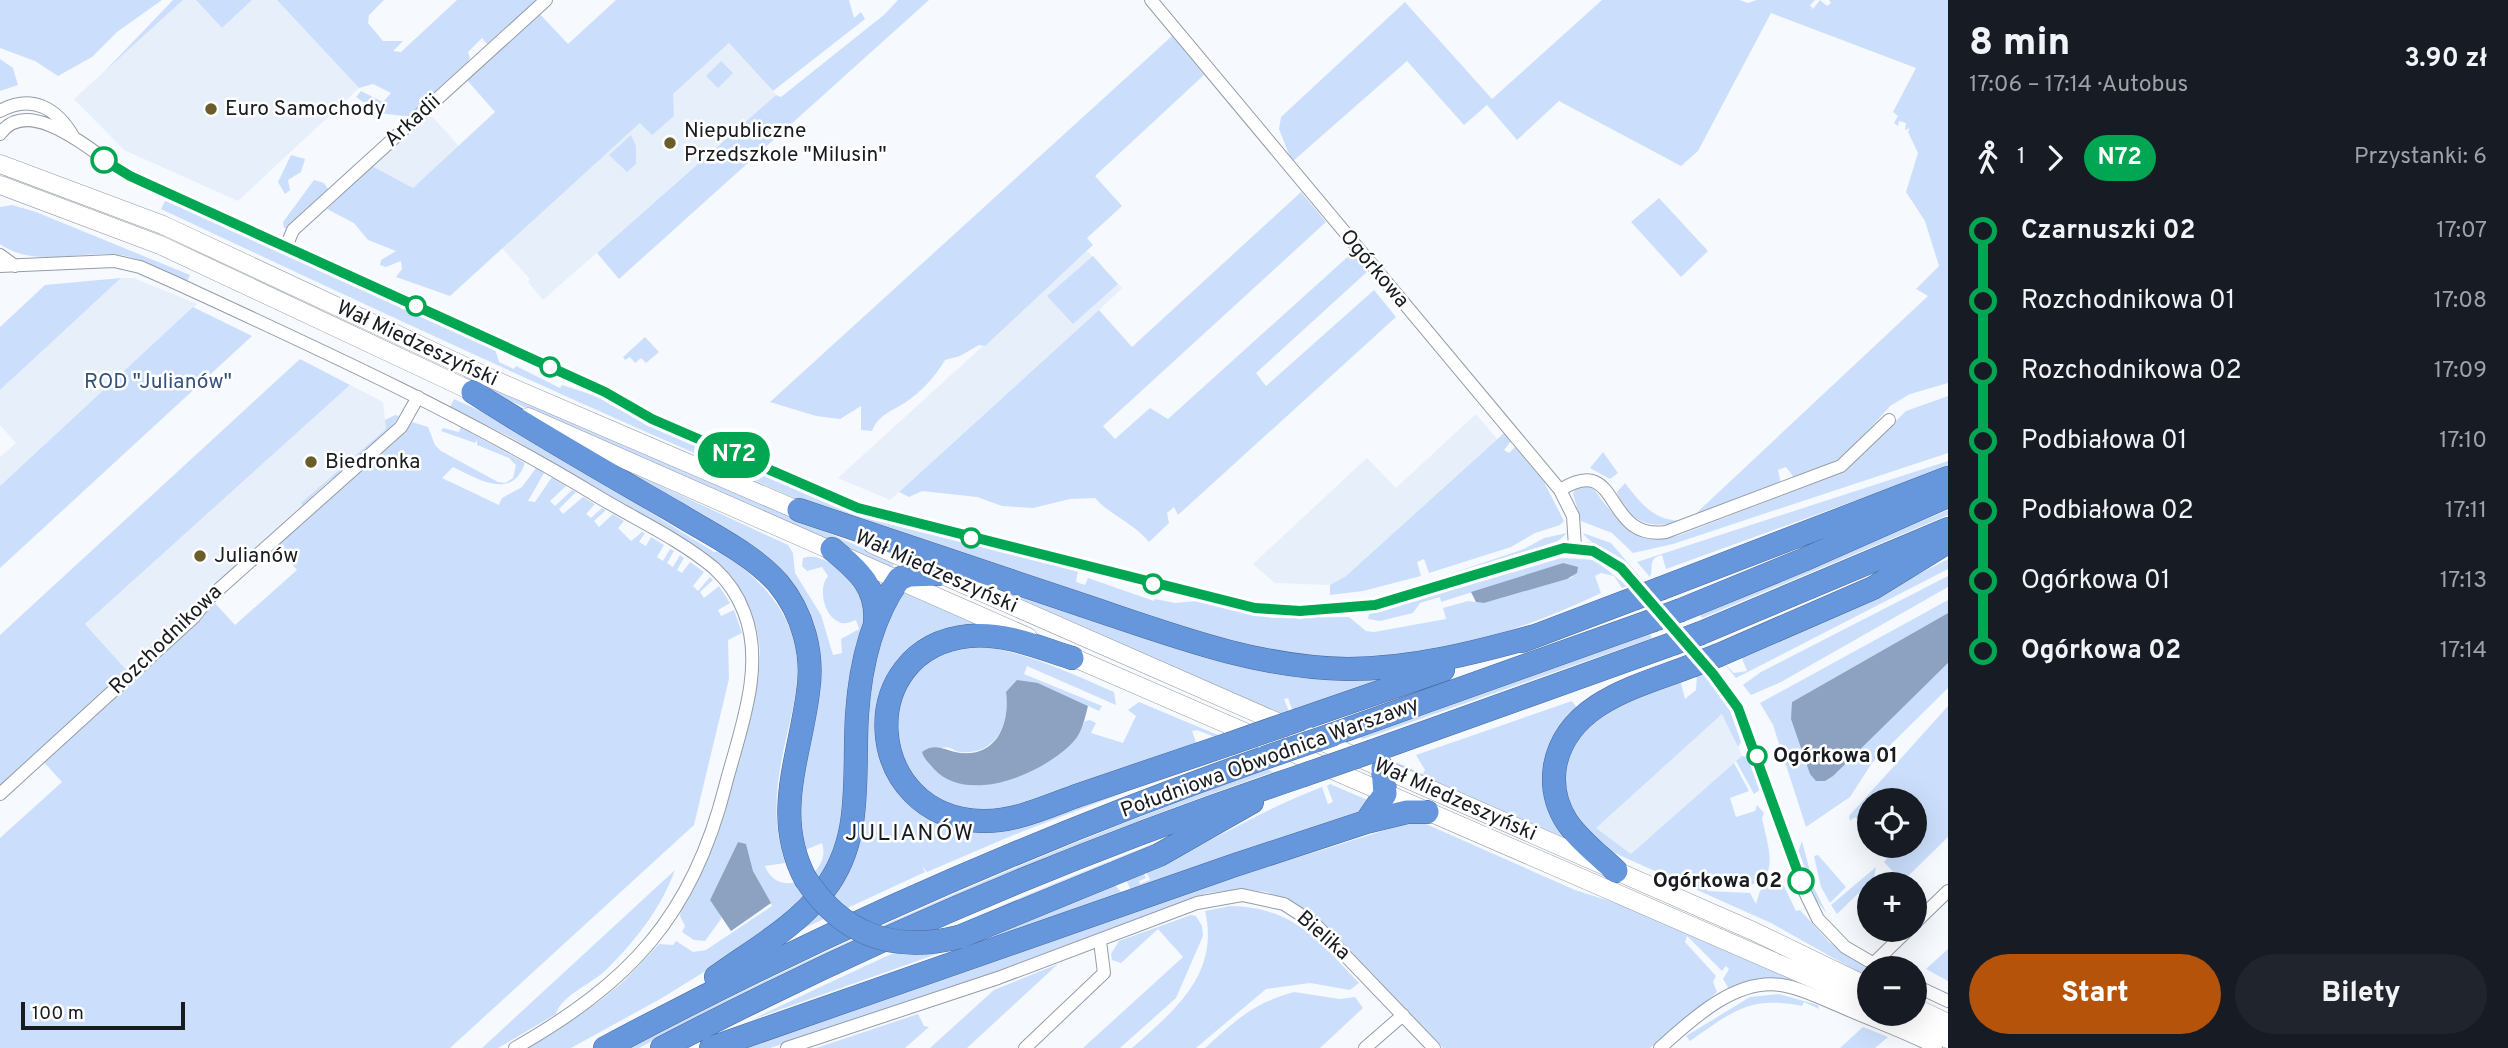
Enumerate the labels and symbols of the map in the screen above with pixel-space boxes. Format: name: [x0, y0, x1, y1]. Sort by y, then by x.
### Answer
street label: Arkadii: [379, 89, 447, 153]
place label: Euro Samochody: [225, 96, 386, 123]
marker: Euro Samochody: [203, 101, 219, 117]
place label: Niepubliczne Przedszkole "Milusin": [684, 118, 887, 169]
marker: Niepubliczne Przedszkole "Milusin": [662, 135, 678, 151]
unlabelled marker: [91, 147, 117, 173]
street label: Ogórkowa: [1333, 224, 1415, 314]
street label: Wał Miedzeszyński: [332, 295, 502, 393]
unlabelled marker: [406, 296, 426, 316]
unlabelled marker: [540, 357, 560, 377]
park label: ROD "Julianów": [84, 369, 232, 396]
line badge: N72: [694, 432, 774, 478]
place label: Biedronka: [325, 449, 420, 476]
marker: Biedronka: [303, 454, 319, 470]
street label: Wał Miedzeszyński: [850, 524, 1022, 620]
unlabelled marker: [961, 528, 981, 548]
place label: Julianów: [214, 543, 298, 570]
marker: Julianów: [192, 548, 208, 564]
unlabelled marker: [1143, 574, 1163, 594]
street label: Rozchodnikowa: [104, 579, 228, 701]
street label: Południowa Obwodnica Warszawy: [1117, 691, 1423, 825]
place label: Ogórkowa 01: [1773, 743, 1898, 770]
marker: Ogórkowa 01: [1747, 746, 1767, 766]
street label: Wał Miedzeszyński: [1369, 752, 1541, 848]
district label: JULIANÓW: [845, 818, 975, 849]
place label: Ogórkowa 02: [1653, 868, 1782, 895]
marker: Ogórkowa 02: [1788, 868, 1814, 894]
street label: Bielika: [1290, 905, 1356, 967]
scale bar: [21, 999, 186, 1031]

